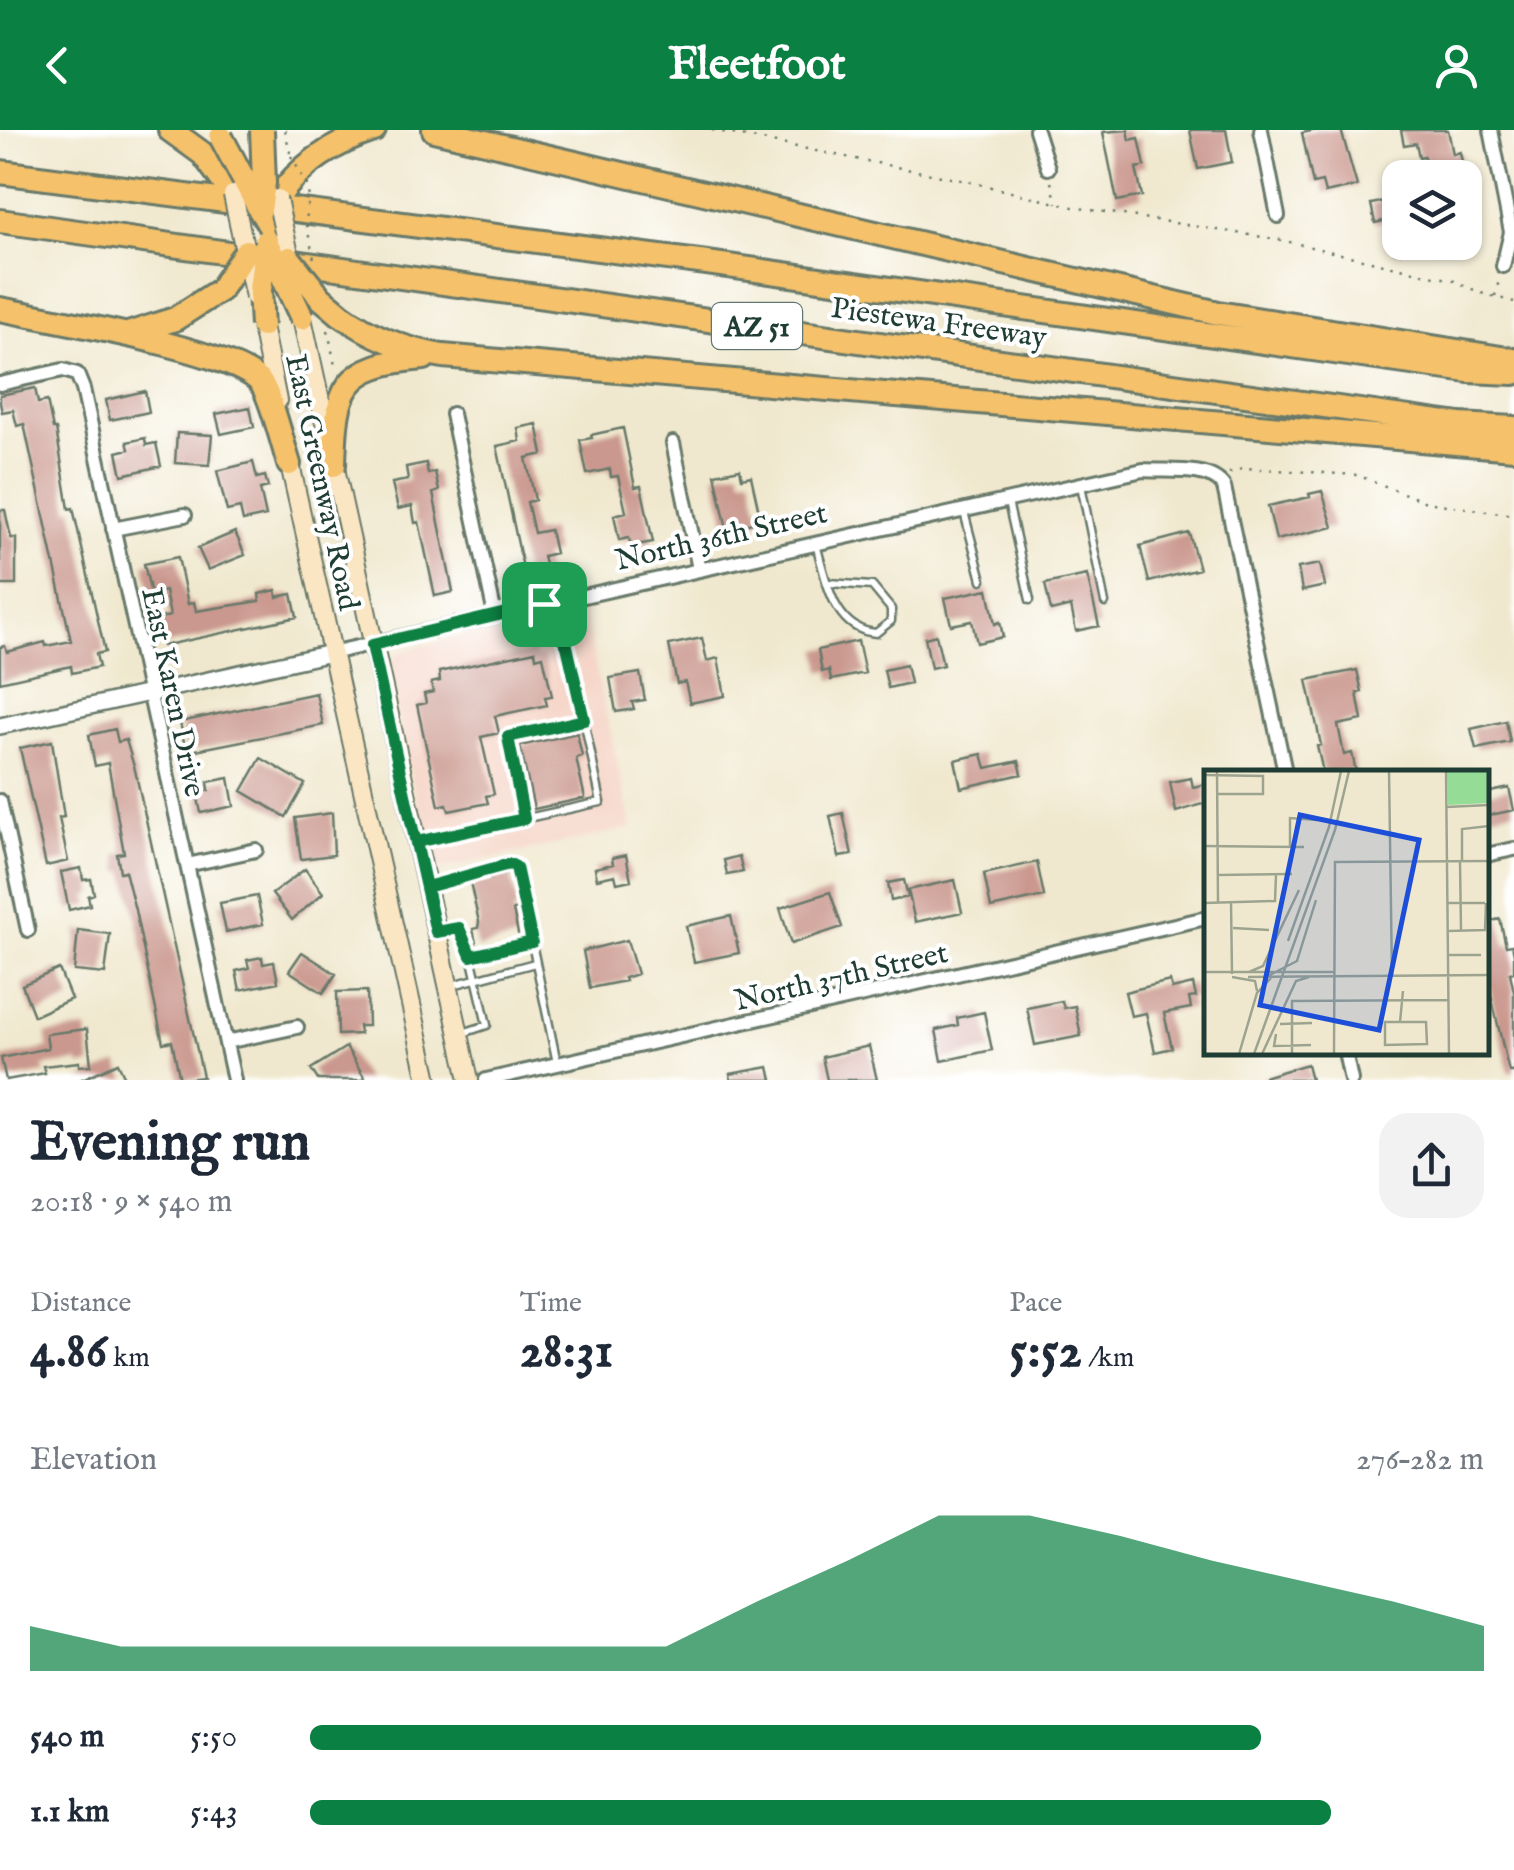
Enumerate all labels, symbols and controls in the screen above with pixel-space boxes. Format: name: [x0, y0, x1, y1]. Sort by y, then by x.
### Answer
text: Fleetfoot: [668, 37, 846, 94]
icon: back: [30, 38, 85, 93]
icon: person: [1429, 38, 1484, 93]
map controls: [1382, 160, 1482, 260]
button: layers: [1382, 160, 1482, 260]
street label: Piestewa Freeway: [829, 290, 1049, 358]
road number: AZ 51: [712, 303, 802, 349]
street label: East Greenway Road: [275, 351, 367, 615]
street label: North 36th Street: [612, 495, 831, 581]
pin: [502, 562, 587, 647]
icon: arrive: [517, 577, 572, 632]
street label: East Karen Drive: [131, 584, 213, 801]
inset map: [1204, 770, 1489, 1055]
street label: North 37th Street: [731, 935, 952, 1021]
text: Evening run: [30, 1109, 310, 1179]
button: share: [1379, 1113, 1484, 1218]
text: 20:18 · 9 × 540 m: [30, 1182, 232, 1223]
text: Distance: [30, 1286, 131, 1321]
text: Time: [520, 1286, 582, 1321]
text: Pace: [1009, 1286, 1062, 1321]
text: 4.86: [30, 1321, 107, 1384]
text: 28:31: [520, 1321, 613, 1384]
text: 5:52: [1009, 1321, 1082, 1384]
text: km: [107, 1341, 150, 1376]
text: /km: [1082, 1341, 1134, 1376]
text: Elevation: [30, 1440, 157, 1481]
text: 276–282 m: [1356, 1440, 1484, 1481]
text: 540 m: [30, 1717, 105, 1758]
text: 5:50: [190, 1717, 237, 1758]
text: 1.1 km: [30, 1792, 110, 1833]
text: 5:43: [190, 1792, 238, 1833]

